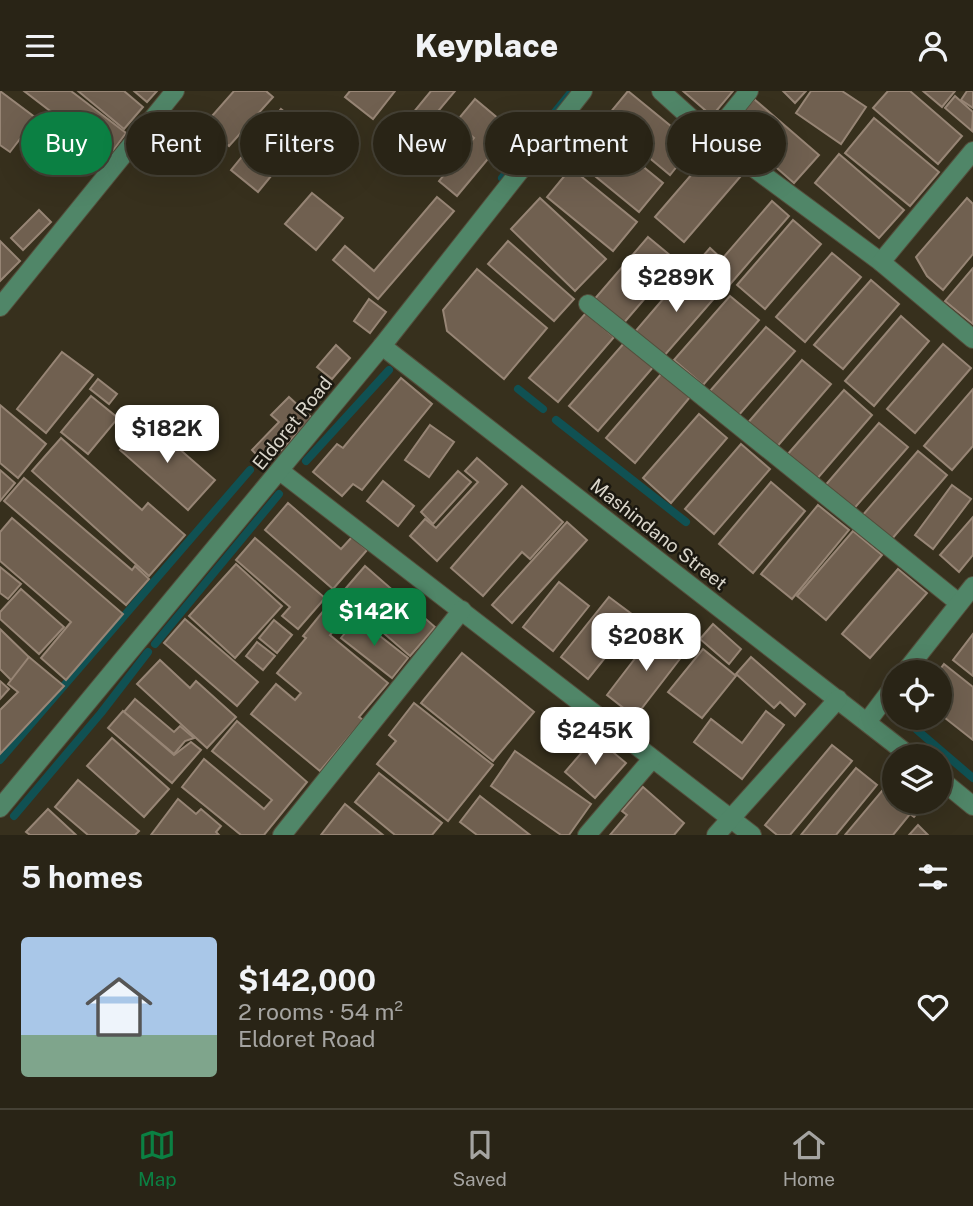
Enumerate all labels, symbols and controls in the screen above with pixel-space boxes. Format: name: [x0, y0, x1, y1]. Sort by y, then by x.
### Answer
icon: menu: [21, 27, 59, 65]
text: Keyplace: [415, 27, 558, 64]
icon: person: [914, 27, 952, 65]
chip: Buy: [21, 112, 112, 175]
chip: Rent: [126, 112, 226, 175]
chip: Filters: [240, 112, 359, 175]
chip: New: [373, 112, 471, 175]
chip: Apartment: [485, 112, 653, 175]
chip: House: [667, 112, 786, 175]
pin: $289K: [627, 255, 725, 314]
text: $289K: [637, 263, 715, 290]
street label: Eldoret Road: [248, 372, 336, 474]
pin: $182K: [118, 405, 216, 465]
text: $182K: [131, 414, 203, 441]
street label: Mashindano Street: [586, 474, 732, 594]
pin: $142K: [325, 589, 423, 648]
text: $142K: [338, 597, 410, 624]
pin: $208K: [597, 613, 695, 673]
text: $208K: [608, 622, 684, 649]
map controls: [882, 660, 952, 814]
button: locate: [882, 660, 952, 730]
pin: $245K: [546, 707, 644, 767]
text: $245K: [556, 716, 634, 743]
button: layers: [882, 744, 952, 814]
icon: filters: [914, 858, 952, 896]
text: 5 homes: [21, 859, 143, 895]
text: $142,000: [238, 962, 376, 998]
icon: home: [77, 965, 161, 1049]
icon: heart: [914, 988, 952, 1026]
text: 2 rooms · 54 m²: [238, 998, 403, 1025]
text: Eldoret Road: [238, 1025, 375, 1052]
tab: Map: [138, 1126, 177, 1190]
tab: Saved: [452, 1126, 507, 1190]
tab: Home: [783, 1126, 835, 1190]

